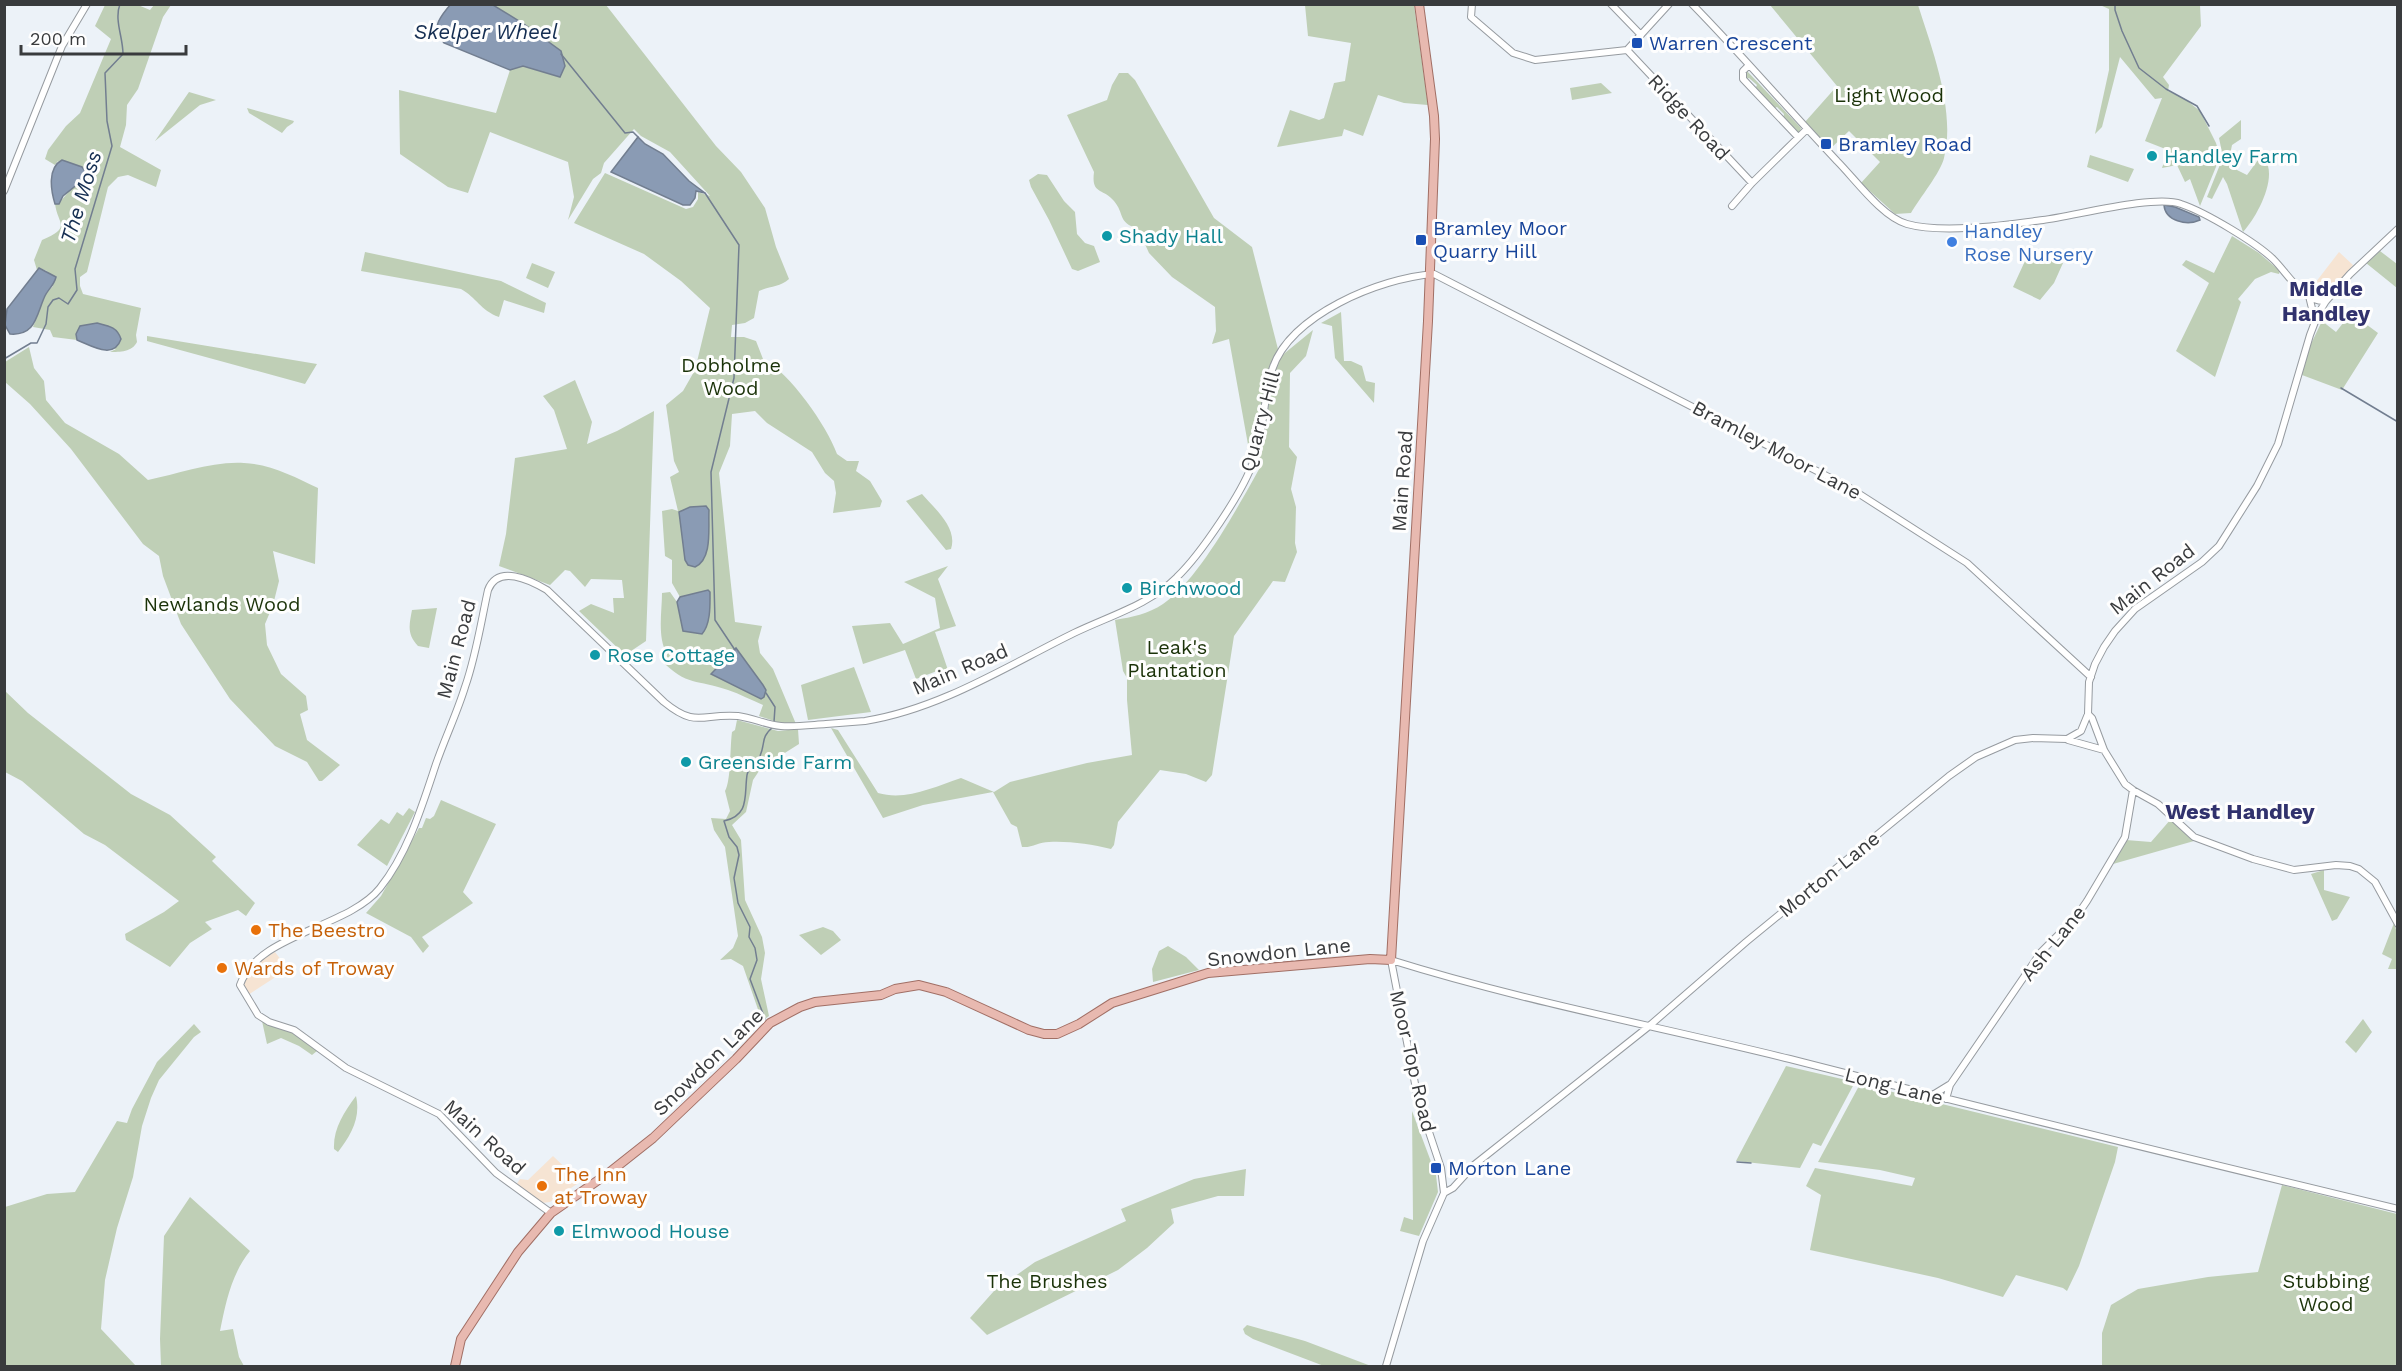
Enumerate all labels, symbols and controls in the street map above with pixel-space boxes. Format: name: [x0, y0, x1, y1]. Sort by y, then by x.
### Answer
scale bar: [21, 18, 186, 56]
water label: Skelper Wheel: [414, 19, 558, 44]
text: 200 m: [30, 28, 86, 49]
place label: Warren Crescent: [1649, 31, 1813, 55]
marker: Warren Crescent: [1630, 36, 1644, 50]
street label: Ridge Road: [1643, 69, 1735, 165]
park label: Light Wood: [1834, 83, 1944, 107]
place label: Bramley Road: [1838, 132, 1972, 156]
marker: Bramley Road: [1819, 137, 1833, 151]
place label: Handley Farm: [2164, 144, 2298, 168]
water label: The Moss: [55, 148, 106, 246]
marker: Handley Farm: [2145, 149, 2159, 163]
place label: Bramley Moor Quarry Hill: [1433, 216, 1567, 263]
place label: Handley Rose Nursery: [1964, 219, 2094, 266]
place label: Shady Hall: [1119, 224, 1223, 248]
marker: Shady Hall: [1100, 229, 1114, 243]
marker: Bramley Moor Quarry Hill: [1414, 233, 1428, 247]
marker: Handley Rose Nursery: [1945, 235, 1959, 249]
district label: Middle Handley: [2282, 276, 2371, 326]
park label: Dobholme Wood: [681, 353, 781, 400]
street label: Quarry Hill: [1235, 368, 1285, 474]
street label: Bramley Moor Lane: [1688, 395, 1866, 505]
street label: Main Road: [1386, 429, 1418, 533]
street label: Main Road: [2105, 538, 2199, 620]
place label: Birchwood: [1139, 576, 1242, 600]
marker: Birchwood: [1120, 581, 1134, 595]
park label: Newlands Wood: [144, 592, 300, 616]
street label: Main Road: [431, 597, 481, 701]
park label: Leak's Plantation: [1127, 635, 1227, 682]
street label: Main Road: [909, 638, 1011, 700]
place label: Rose Cottage: [607, 643, 735, 667]
marker: Rose Cottage: [588, 648, 602, 662]
place label: Greenside Farm: [698, 750, 852, 774]
marker: Greenside Farm: [679, 755, 693, 769]
district label: West Handley: [2165, 799, 2315, 824]
street label: Morton Lane: [1774, 826, 1884, 922]
street label: Ash Lane: [2015, 900, 2091, 986]
place label: The Beestro: [268, 918, 385, 942]
marker: The Beestro: [249, 923, 263, 937]
street label: Snowdon Lane: [1206, 933, 1352, 971]
place label: Wards of Troway: [234, 956, 395, 980]
marker: Wards of Troway: [215, 961, 229, 975]
street label: Moor Top Road: [1385, 988, 1441, 1134]
street label: Snowdon Lane: [648, 1003, 768, 1121]
street label: Long Lane: [1842, 1062, 1946, 1110]
street label: Main Road: [439, 1094, 531, 1180]
place label: Morton Lane: [1448, 1156, 1571, 1180]
marker: Morton Lane: [1429, 1161, 1443, 1175]
place label: The Inn at Troway: [554, 1162, 648, 1209]
marker: The Inn at Troway: [535, 1179, 549, 1193]
place label: Elmwood House: [571, 1219, 729, 1243]
marker: Elmwood House: [552, 1224, 566, 1238]
park label: The Brushes: [987, 1269, 1107, 1293]
park label: Stubbing Wood: [2283, 1269, 2370, 1316]

